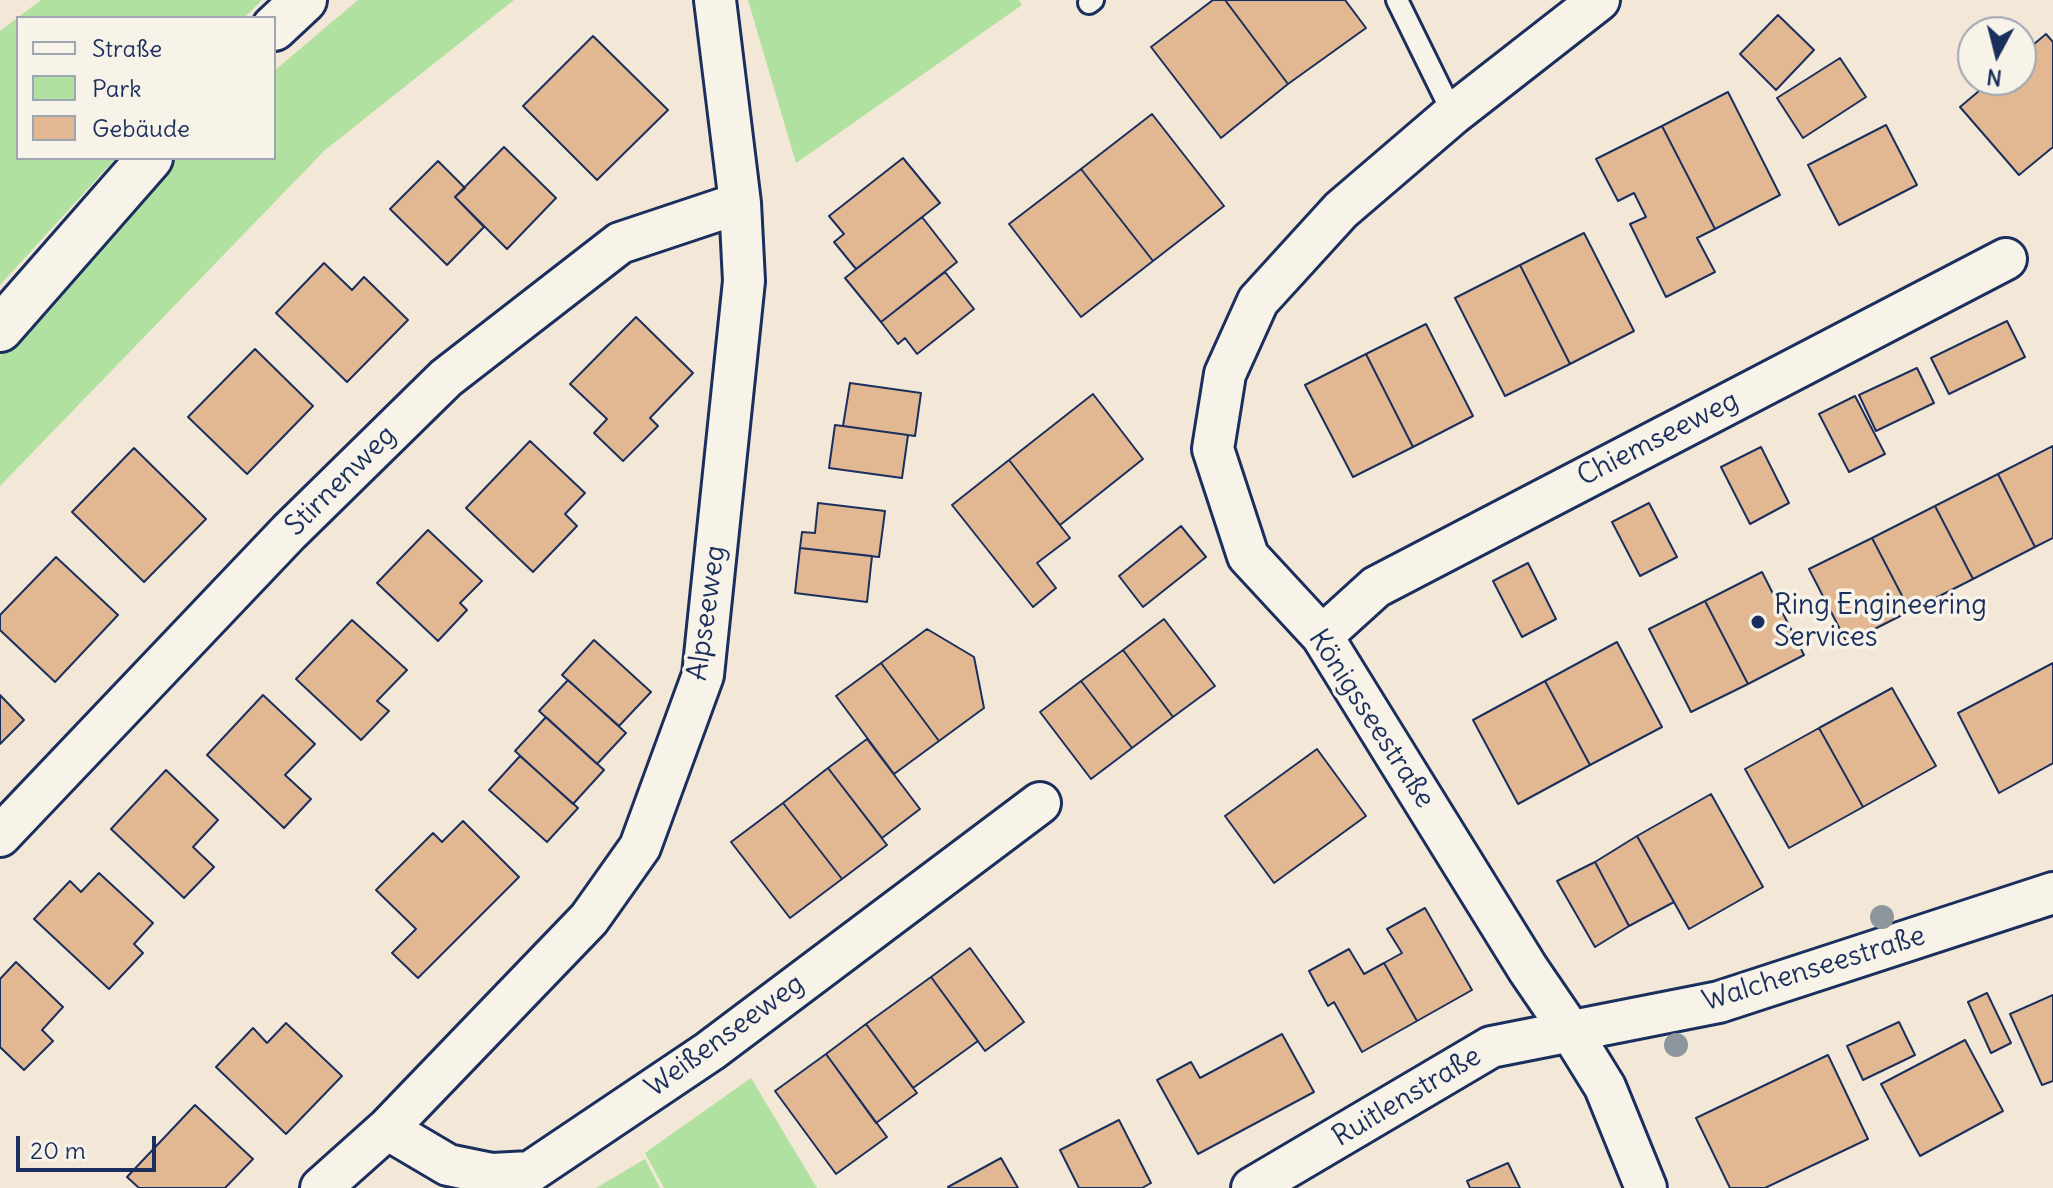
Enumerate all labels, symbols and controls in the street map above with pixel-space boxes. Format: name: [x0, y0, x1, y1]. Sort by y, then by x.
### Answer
legend: [16, 16, 276, 160]
north arrow: [1957, 16, 2037, 96]
text: Straße: [92, 33, 162, 63]
text: N: [1985, 63, 2004, 93]
text: Park: [92, 73, 142, 103]
text: Gebäude: [92, 113, 190, 143]
street label: Chiemseeweg: [1572, 384, 1744, 494]
street label: Stirnenweg: [279, 419, 403, 543]
street label: Alpseeweg: [681, 543, 733, 683]
place label: Ring Engineering Services: [1774, 589, 1987, 655]
marker: Ring Engineering Services: [1749, 613, 1767, 631]
street label: Königsseestraße: [1301, 623, 1441, 815]
street label: Walchenseestraße: [1699, 919, 1929, 1019]
street label: Weißenseeweg: [639, 967, 811, 1105]
street label: Ruitlenstraße: [1327, 1040, 1487, 1154]
scale bar: [20, 1120, 160, 1170]
text: 20 m: [30, 1135, 86, 1165]

